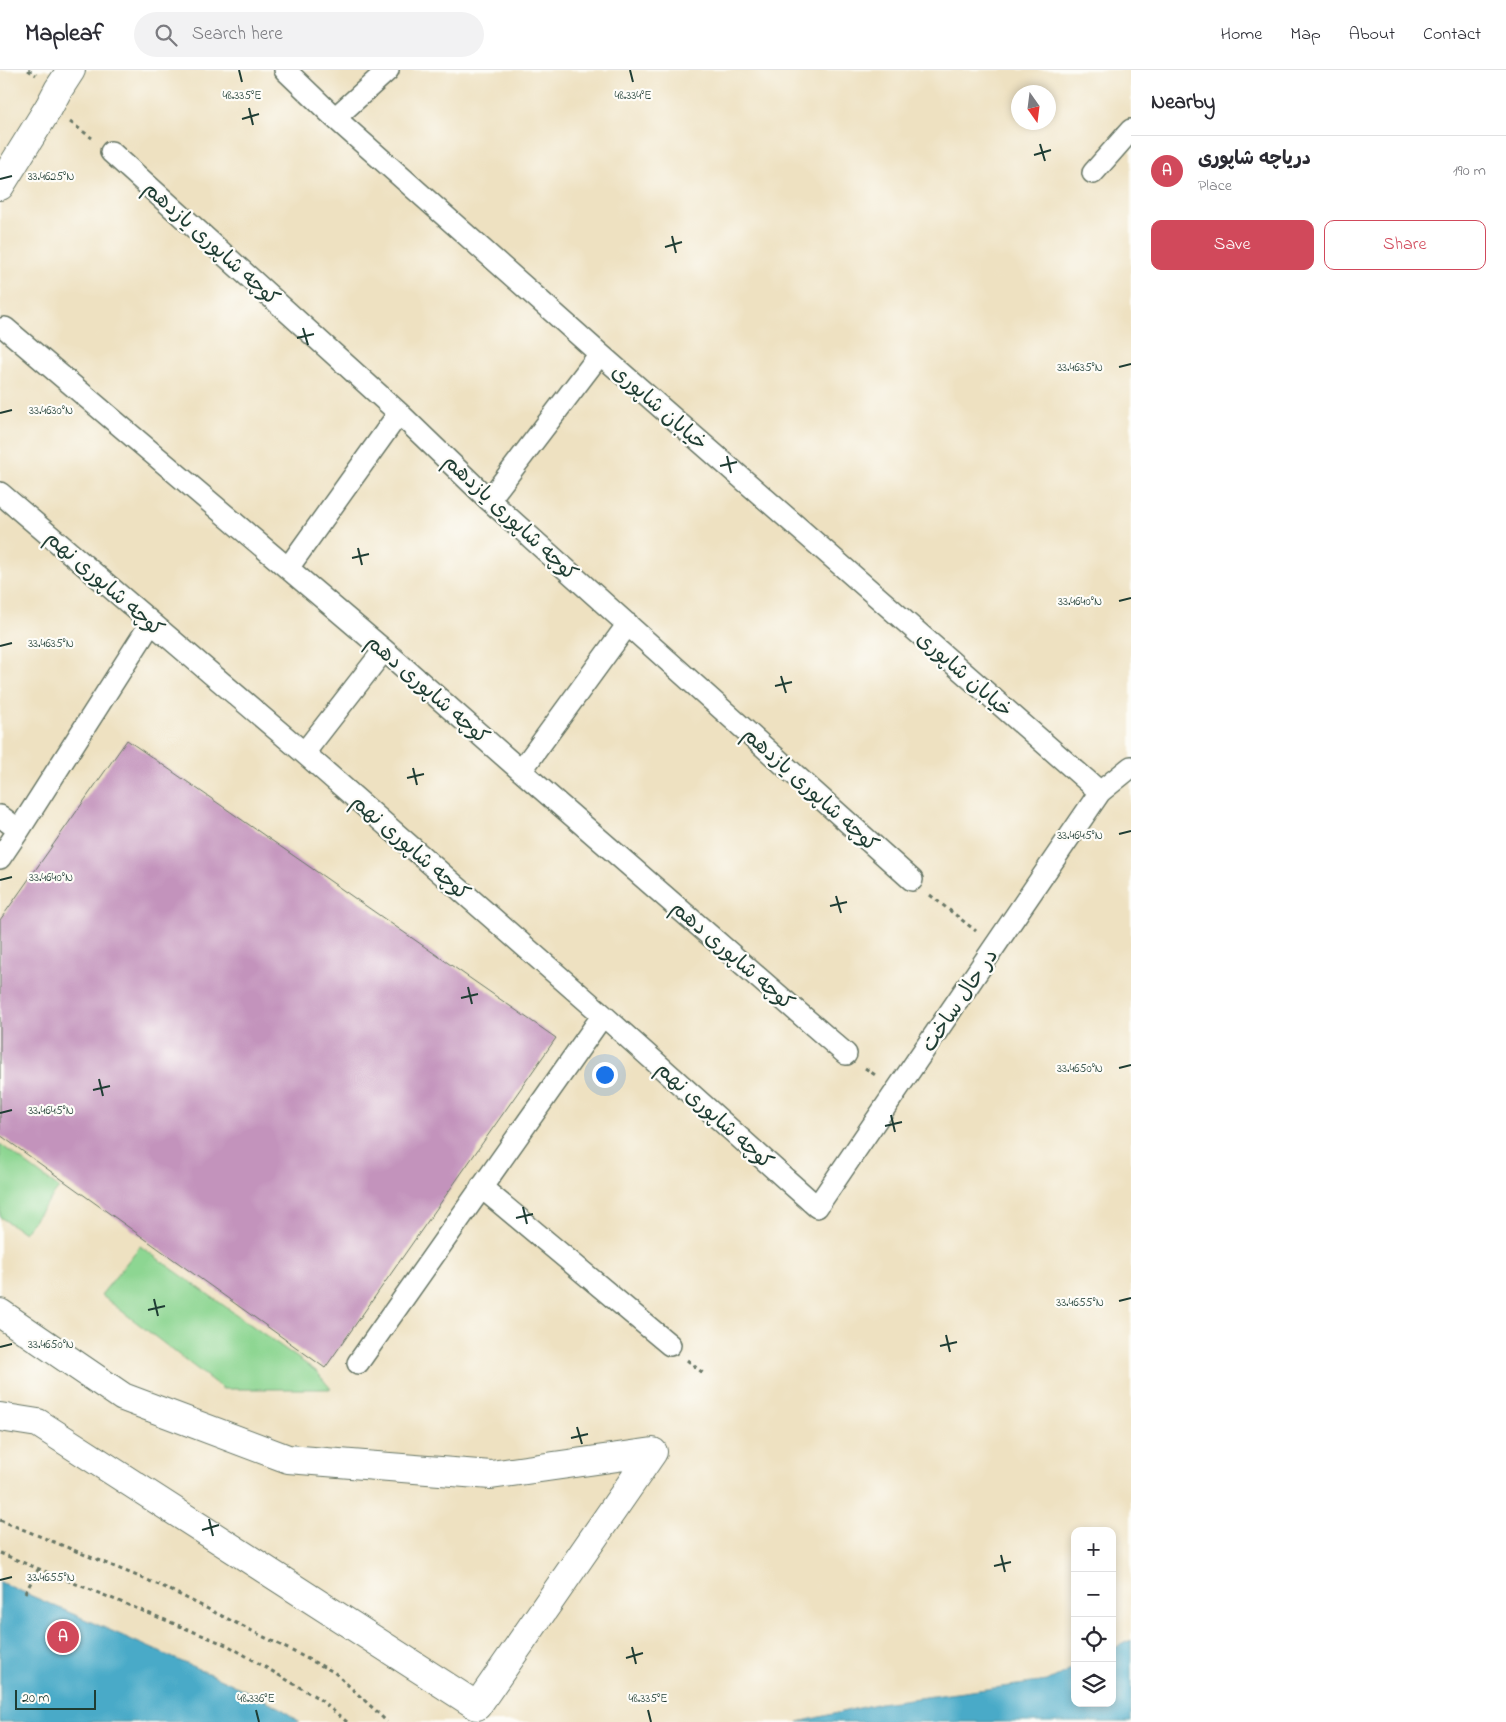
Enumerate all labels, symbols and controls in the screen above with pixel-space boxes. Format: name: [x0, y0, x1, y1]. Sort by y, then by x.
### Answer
search box: [134, 12, 484, 57]
text: Mapleaf: [25, 17, 104, 52]
icon: search: [152, 21, 180, 49]
text: Search here: [192, 21, 283, 48]
text: Home: [1221, 22, 1262, 48]
text: Map: [1290, 22, 1321, 48]
text: About: [1349, 22, 1395, 48]
text: Contact: [1423, 22, 1481, 48]
north arrow: [1011, 85, 1056, 130]
text: 48.335°E: [222, 87, 262, 105]
text: 48.334°E: [614, 87, 652, 105]
text: Nearby: [1151, 88, 1215, 118]
text: دریاچه شاپوری: [1198, 146, 1311, 173]
text: A: [1162, 159, 1172, 183]
text: 190 m: [1453, 159, 1486, 183]
text: 33.4625°N: [28, 168, 74, 186]
text: Place: [1198, 174, 1232, 198]
street label: کوچه شاپوری یازدهم: [136, 175, 285, 314]
button: Save: [1151, 220, 1314, 270]
button: Share: [1324, 220, 1486, 270]
street label: خیابان شاپوری: [604, 358, 713, 459]
text: 33.4635°N: [1057, 359, 1103, 377]
text: 33.4630°N: [29, 402, 73, 420]
street label: کوچه شاپوری یازدهم: [436, 448, 584, 589]
street label: کوچه شاپوری نهم: [38, 524, 170, 645]
text: 33.4640°N: [1058, 593, 1102, 611]
street label: خیابان شاپوری: [909, 625, 1018, 726]
street label: کوچه شاپوری دهم: [359, 629, 495, 753]
text: 33.4635°N: [28, 635, 74, 653]
street label: کوچه شاپوری یازدهم: [735, 721, 884, 860]
street label: کوچه شاپوری نهم: [344, 788, 476, 909]
text: 33.4645°N: [1057, 827, 1103, 845]
text: 33.4640°N: [29, 869, 73, 887]
street label: کوچه شاپوری دهم: [664, 895, 800, 1019]
street label: در حال ساخت: [915, 943, 1006, 1059]
street label: کوچه شاپوری نهم: [648, 1055, 779, 1177]
text: 33.4650°N: [1057, 1060, 1103, 1078]
your location: [592, 1062, 618, 1088]
text: 33.4645°N: [28, 1102, 74, 1120]
text: 33.4655°N: [1056, 1294, 1104, 1312]
text: 33.4650°N: [28, 1336, 74, 1354]
map controls: [1071, 1527, 1116, 1707]
button: +: [1071, 1527, 1116, 1572]
text: 33.4655°N: [27, 1569, 75, 1587]
button: −: [1071, 1572, 1116, 1617]
button: locate: [1071, 1617, 1116, 1662]
pin: A: [47, 1618, 79, 1656]
button: layers: [1071, 1662, 1116, 1707]
scale bar: [15, 1687, 96, 1710]
text: 20 m: [22, 1688, 49, 1709]
text: 48.336°E: [237, 1690, 275, 1708]
text: 48.335°E: [628, 1690, 668, 1708]

